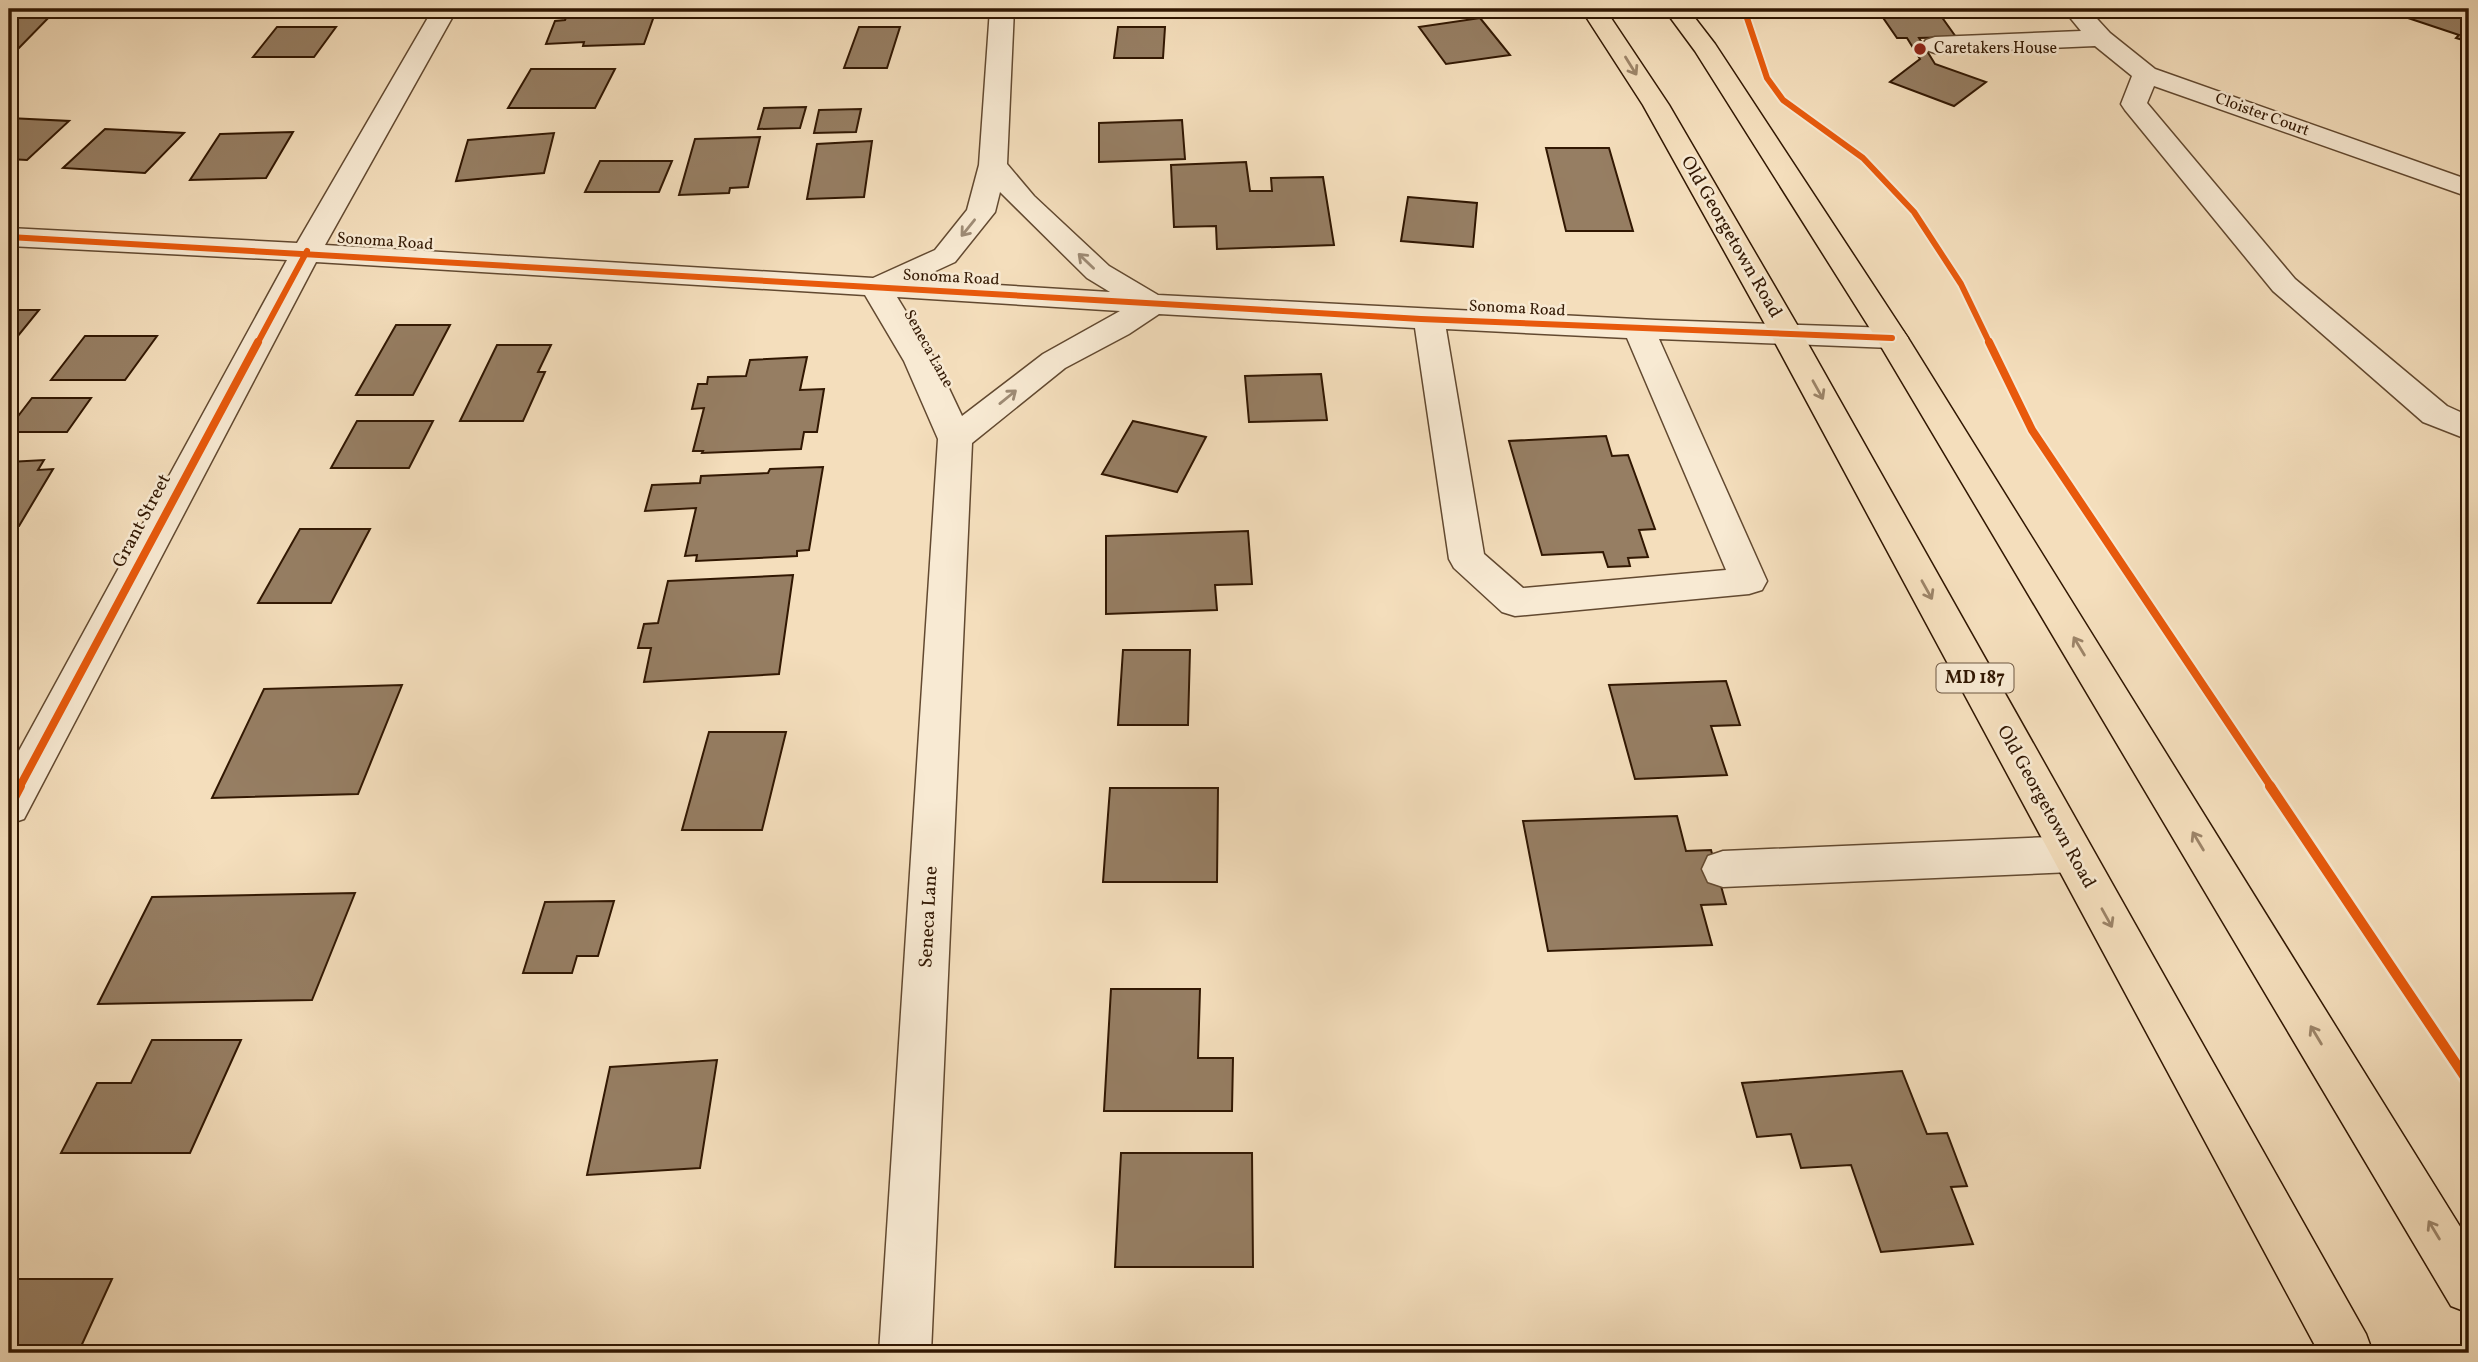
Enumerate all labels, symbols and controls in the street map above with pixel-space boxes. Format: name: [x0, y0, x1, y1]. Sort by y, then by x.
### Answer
place label: Caretakers House: [1934, 38, 2057, 60]
marker: Caretakers House: [1912, 41, 1928, 57]
one-way arrow: [1624, 55, 1638, 75]
street label: Cloister Court: [2212, 88, 2312, 142]
street label: Old Georgetown Road: [1674, 151, 1788, 323]
one-way arrow: [961, 218, 976, 236]
street label: Sonoma Road: [336, 228, 434, 256]
one-way arrow: [1078, 252, 1095, 269]
street label: Sonoma Road: [902, 264, 1000, 292]
street label: Sonoma Road: [1468, 295, 1566, 323]
street label: Seneca Lane: [898, 306, 958, 392]
one-way arrow: [1811, 379, 1825, 400]
one-way arrow: [999, 389, 1017, 404]
street label: Grant Street: [106, 469, 178, 573]
one-way arrow: [1920, 579, 1934, 599]
one-way arrow: [2072, 637, 2086, 657]
road number: MD 187: [1937, 664, 2014, 692]
street label: Old Georgetown Road: [1990, 721, 2102, 893]
one-way arrow: [2190, 831, 2204, 851]
street label: Seneca Lane: [913, 865, 945, 969]
one-way arrow: [2101, 907, 2114, 928]
one-way arrow: [2308, 1026, 2322, 1046]
one-way arrow: [2426, 1220, 2440, 1240]

